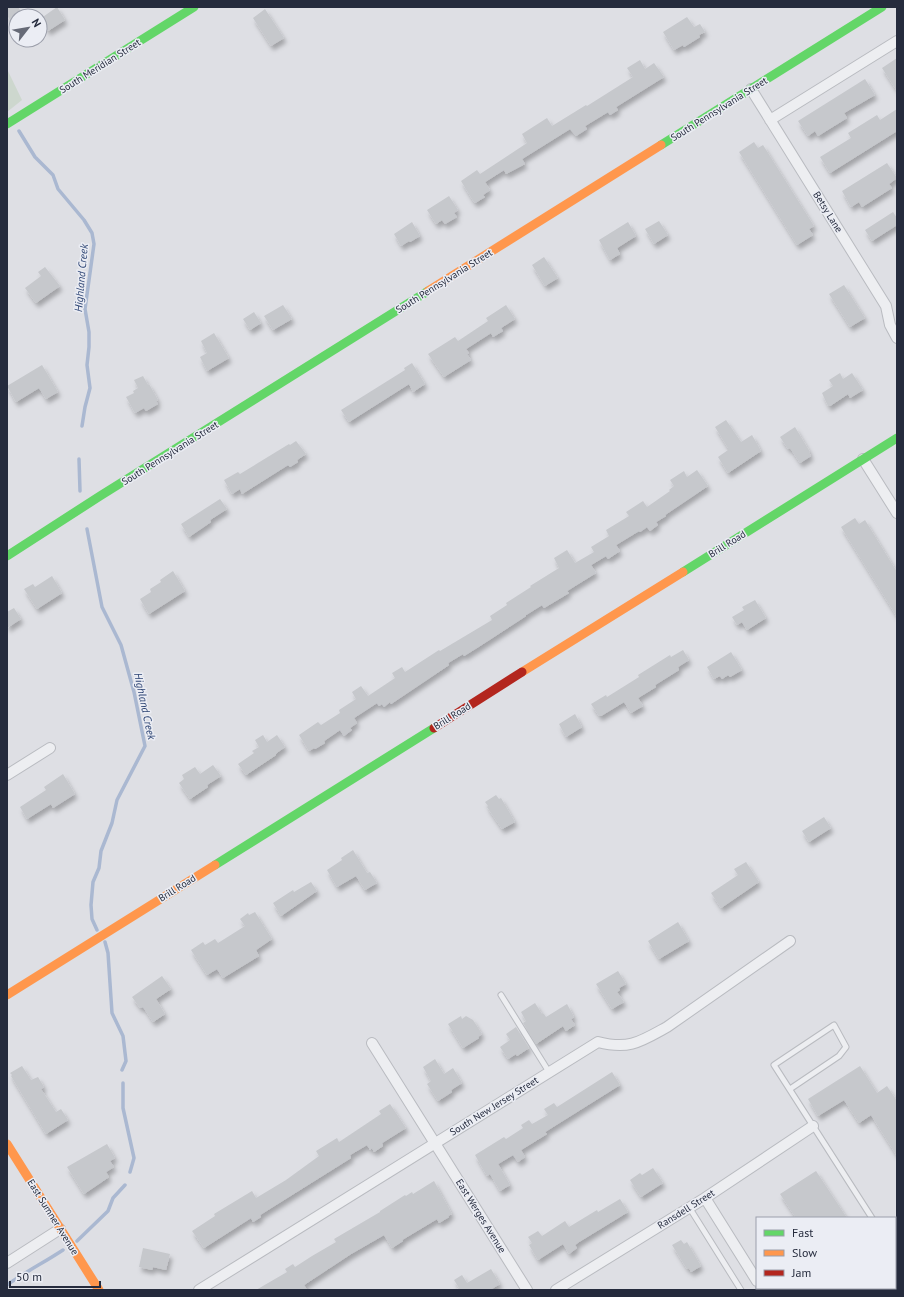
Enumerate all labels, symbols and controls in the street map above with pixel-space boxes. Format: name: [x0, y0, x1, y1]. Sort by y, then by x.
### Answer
north arrow: [8, 8, 48, 48]
text: N: [29, 16, 44, 30]
street label: South Meridian Street: [57, 35, 144, 96]
street label: South Pennsylvania Street: [668, 74, 770, 144]
street label: Betsy Lane: [810, 189, 846, 235]
water label: Highland Creek: [71, 242, 91, 313]
street label: South Pennsylvania Street: [393, 246, 495, 316]
street label: South Pennsylvania Street: [119, 418, 221, 488]
street label: Brill Road: [706, 527, 748, 561]
water label: Highland Creek: [131, 671, 159, 742]
street label: Brill Road: [431, 699, 473, 733]
street label: Brill Road: [156, 871, 198, 905]
street label: South New Jersey Street: [447, 1073, 541, 1139]
street label: East Sumner Avenue: [24, 1177, 82, 1257]
street label: East Werges Avenue: [453, 1177, 509, 1255]
street label: Ransdell Street: [655, 1186, 718, 1232]
legend: [756, 1217, 896, 1289]
text: Fast: [792, 1225, 813, 1240]
text: Slow: [792, 1245, 817, 1260]
scale bar: [10, 1263, 100, 1289]
text: Jam: [791, 1265, 811, 1280]
text: 50 m: [16, 1269, 42, 1284]

